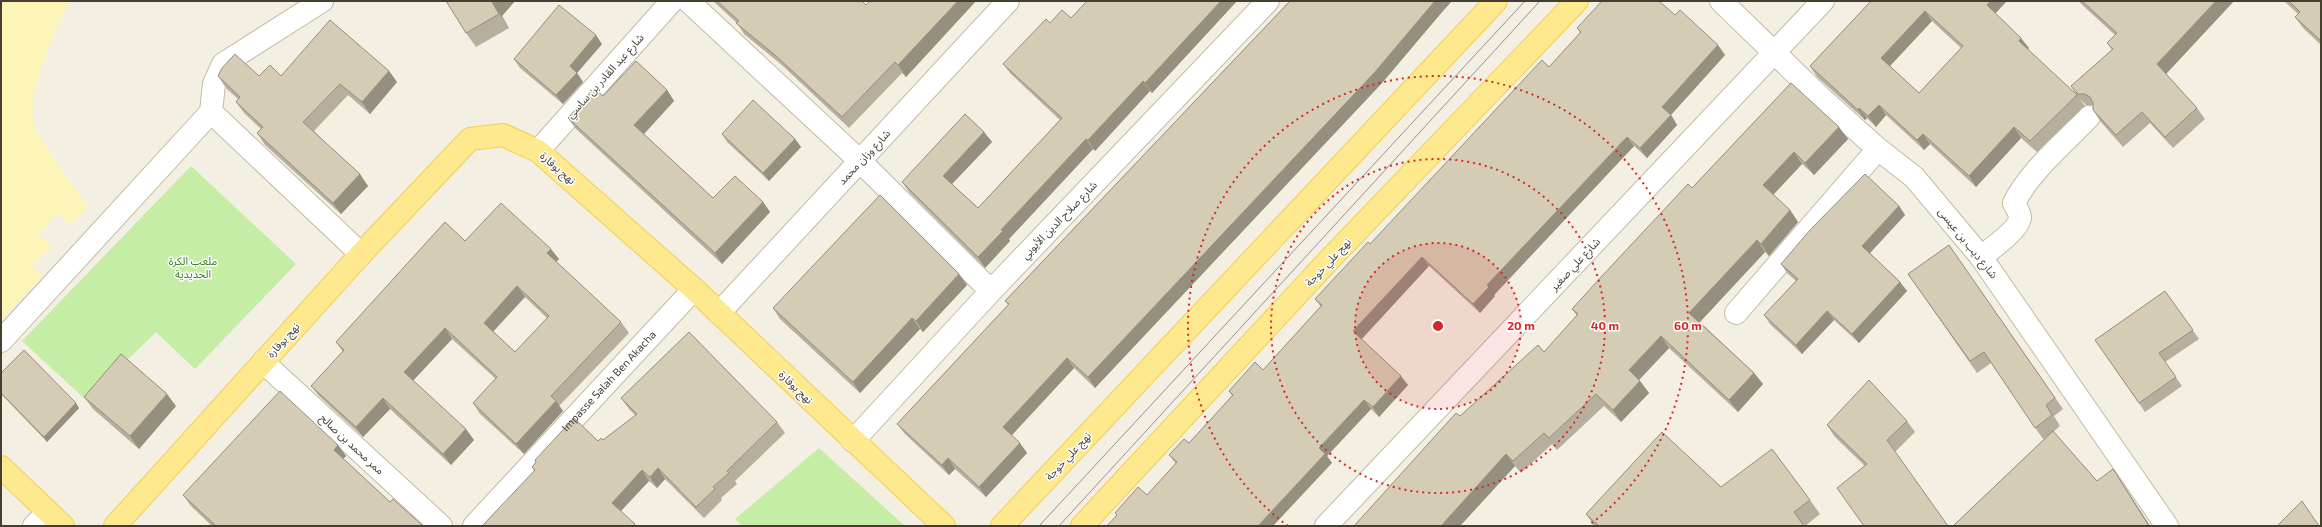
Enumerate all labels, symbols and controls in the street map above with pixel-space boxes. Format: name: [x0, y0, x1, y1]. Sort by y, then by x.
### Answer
street label: شارع عبد القادر بن ساسي: [563, 30, 649, 123]
street label: شارع وزان محمد: [835, 126, 894, 188]
street label: نهج بوقارة: [537, 149, 579, 188]
street label: شارع صلاح الدين الأيوبي: [1018, 178, 1102, 264]
street label: شارع ديب بن عيسى: [1934, 205, 2001, 282]
street label: شارع علي صغير: [1546, 234, 1605, 296]
street label: نهج علي خوجة: [1302, 235, 1356, 291]
park label: ملعب الكرة الحديدية: [169, 254, 218, 281]
text: 20 m: [1507, 318, 1535, 332]
text: 40 m: [1591, 318, 1619, 332]
text: 60 m: [1674, 318, 1702, 332]
centre of rings: [1431, 319, 1445, 333]
street label: نهج بوقارة: [264, 320, 303, 361]
street label: Impasse Salah Ben Akacha: [558, 328, 658, 434]
street label: نهج بوقارة: [775, 367, 816, 408]
street label: ممر محمد بن صالح: [316, 411, 387, 478]
street label: نهج علي خوجة: [1042, 429, 1096, 485]

